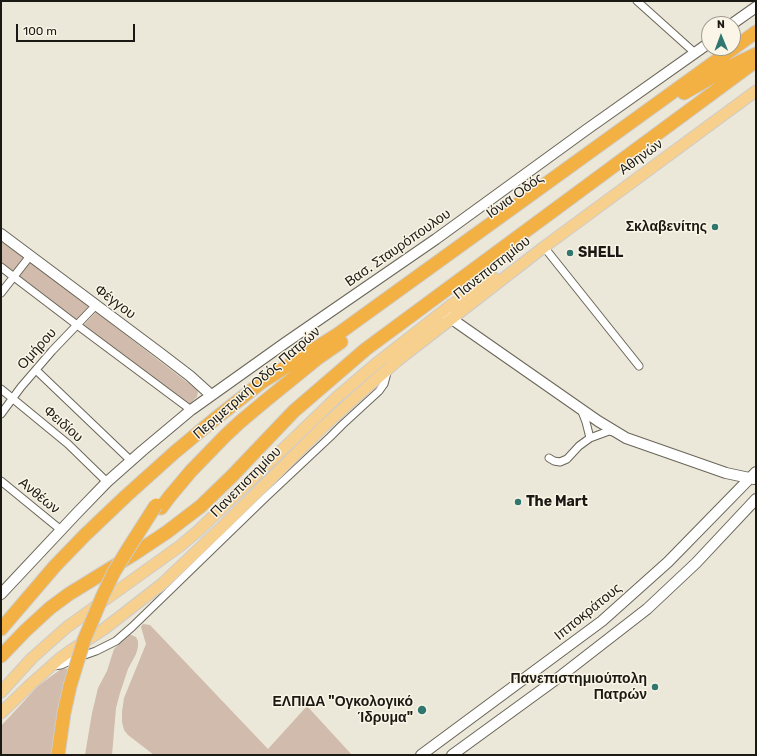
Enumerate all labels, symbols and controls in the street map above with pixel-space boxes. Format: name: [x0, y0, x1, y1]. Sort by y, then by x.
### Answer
scale bar: [18, 16, 137, 42]
north arrow: [701, 16, 741, 56]
text: N: [717, 18, 725, 31]
text: 100 m: [23, 24, 57, 38]
street label: Αθηνών: [616, 136, 666, 178]
street label: Ιόνια Οδός: [483, 170, 547, 222]
street label: Βασ. Σταυρόπουλου: [342, 205, 454, 291]
place label: Σκλαβενίτης: [626, 219, 707, 235]
marker: Σκλαβενίτης: [710, 222, 720, 232]
street label: Πανεπιστημίου: [450, 233, 534, 303]
place label: SHELL: [578, 245, 623, 261]
marker: SHELL: [565, 248, 575, 258]
street label: Φέγγου: [91, 281, 139, 323]
street label: Περιμετρική Οδός Πατρών: [190, 323, 324, 443]
street label: Ομήρου: [14, 325, 60, 373]
street label: Φειδίου: [40, 402, 86, 446]
street label: Πανεπιστημίου: [207, 443, 285, 521]
street label: Ανθέων: [15, 474, 63, 518]
place label: The Mart: [526, 494, 588, 510]
marker: The Mart: [513, 497, 523, 507]
street label: Ιπποκράτους: [551, 580, 625, 644]
place label: Πανεπιστημιούπολη Πατρών: [510, 671, 647, 704]
marker: Πανεπιστημιούπολη Πατρών: [650, 682, 660, 692]
place label: ΕΛΠΙΔΑ "Ογκολογικό Ίδρυμα": [273, 694, 413, 726]
marker: ΕΛΠΙΔΑ "Ογκολογικό Ίδρυμα": [416, 704, 428, 716]

